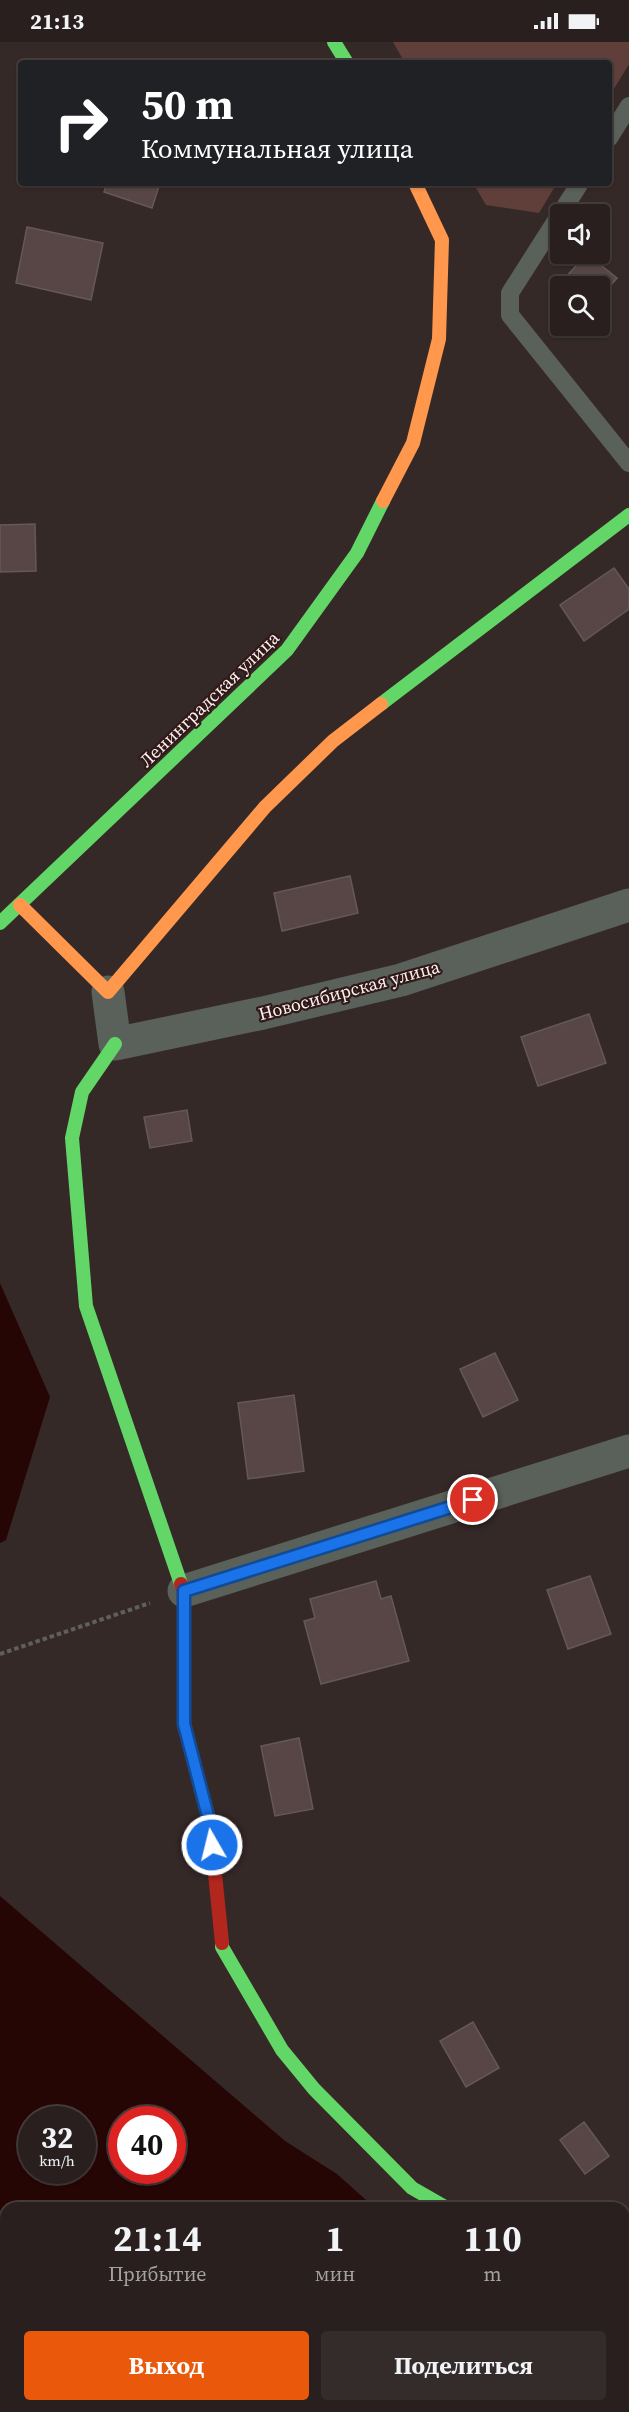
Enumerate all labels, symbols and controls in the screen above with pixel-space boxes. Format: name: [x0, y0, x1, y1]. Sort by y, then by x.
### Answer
text: 21:13: [30, 6, 84, 36]
text: 50 m: [141, 75, 234, 133]
icon: right: [42, 84, 120, 162]
text: Коммунальная улица: [141, 130, 414, 167]
map controls: [550, 204, 610, 336]
button: sound: [550, 204, 610, 264]
button: search: [550, 276, 610, 336]
street label: Ленинградская улица: [134, 625, 285, 772]
street label: Новосибирская улица: [256, 954, 443, 1026]
pin: [447, 1474, 498, 1525]
icon: arrive: [456, 1483, 489, 1516]
position arrow: [180, 1813, 244, 1877]
speed limit sign: 40: [108, 2106, 186, 2184]
text: 32: [41, 2117, 73, 2158]
text: km/h: [39, 2150, 75, 2171]
text: 21:14: [113, 2214, 202, 2263]
text: 1: [325, 2214, 345, 2263]
text: 110: [463, 2214, 522, 2263]
text: Прибытие: [108, 2260, 207, 2288]
text: мин: [315, 2260, 355, 2288]
text: m: [484, 2260, 502, 2288]
button: Выход: [24, 2331, 309, 2400]
button: Поделиться: [321, 2331, 606, 2400]

